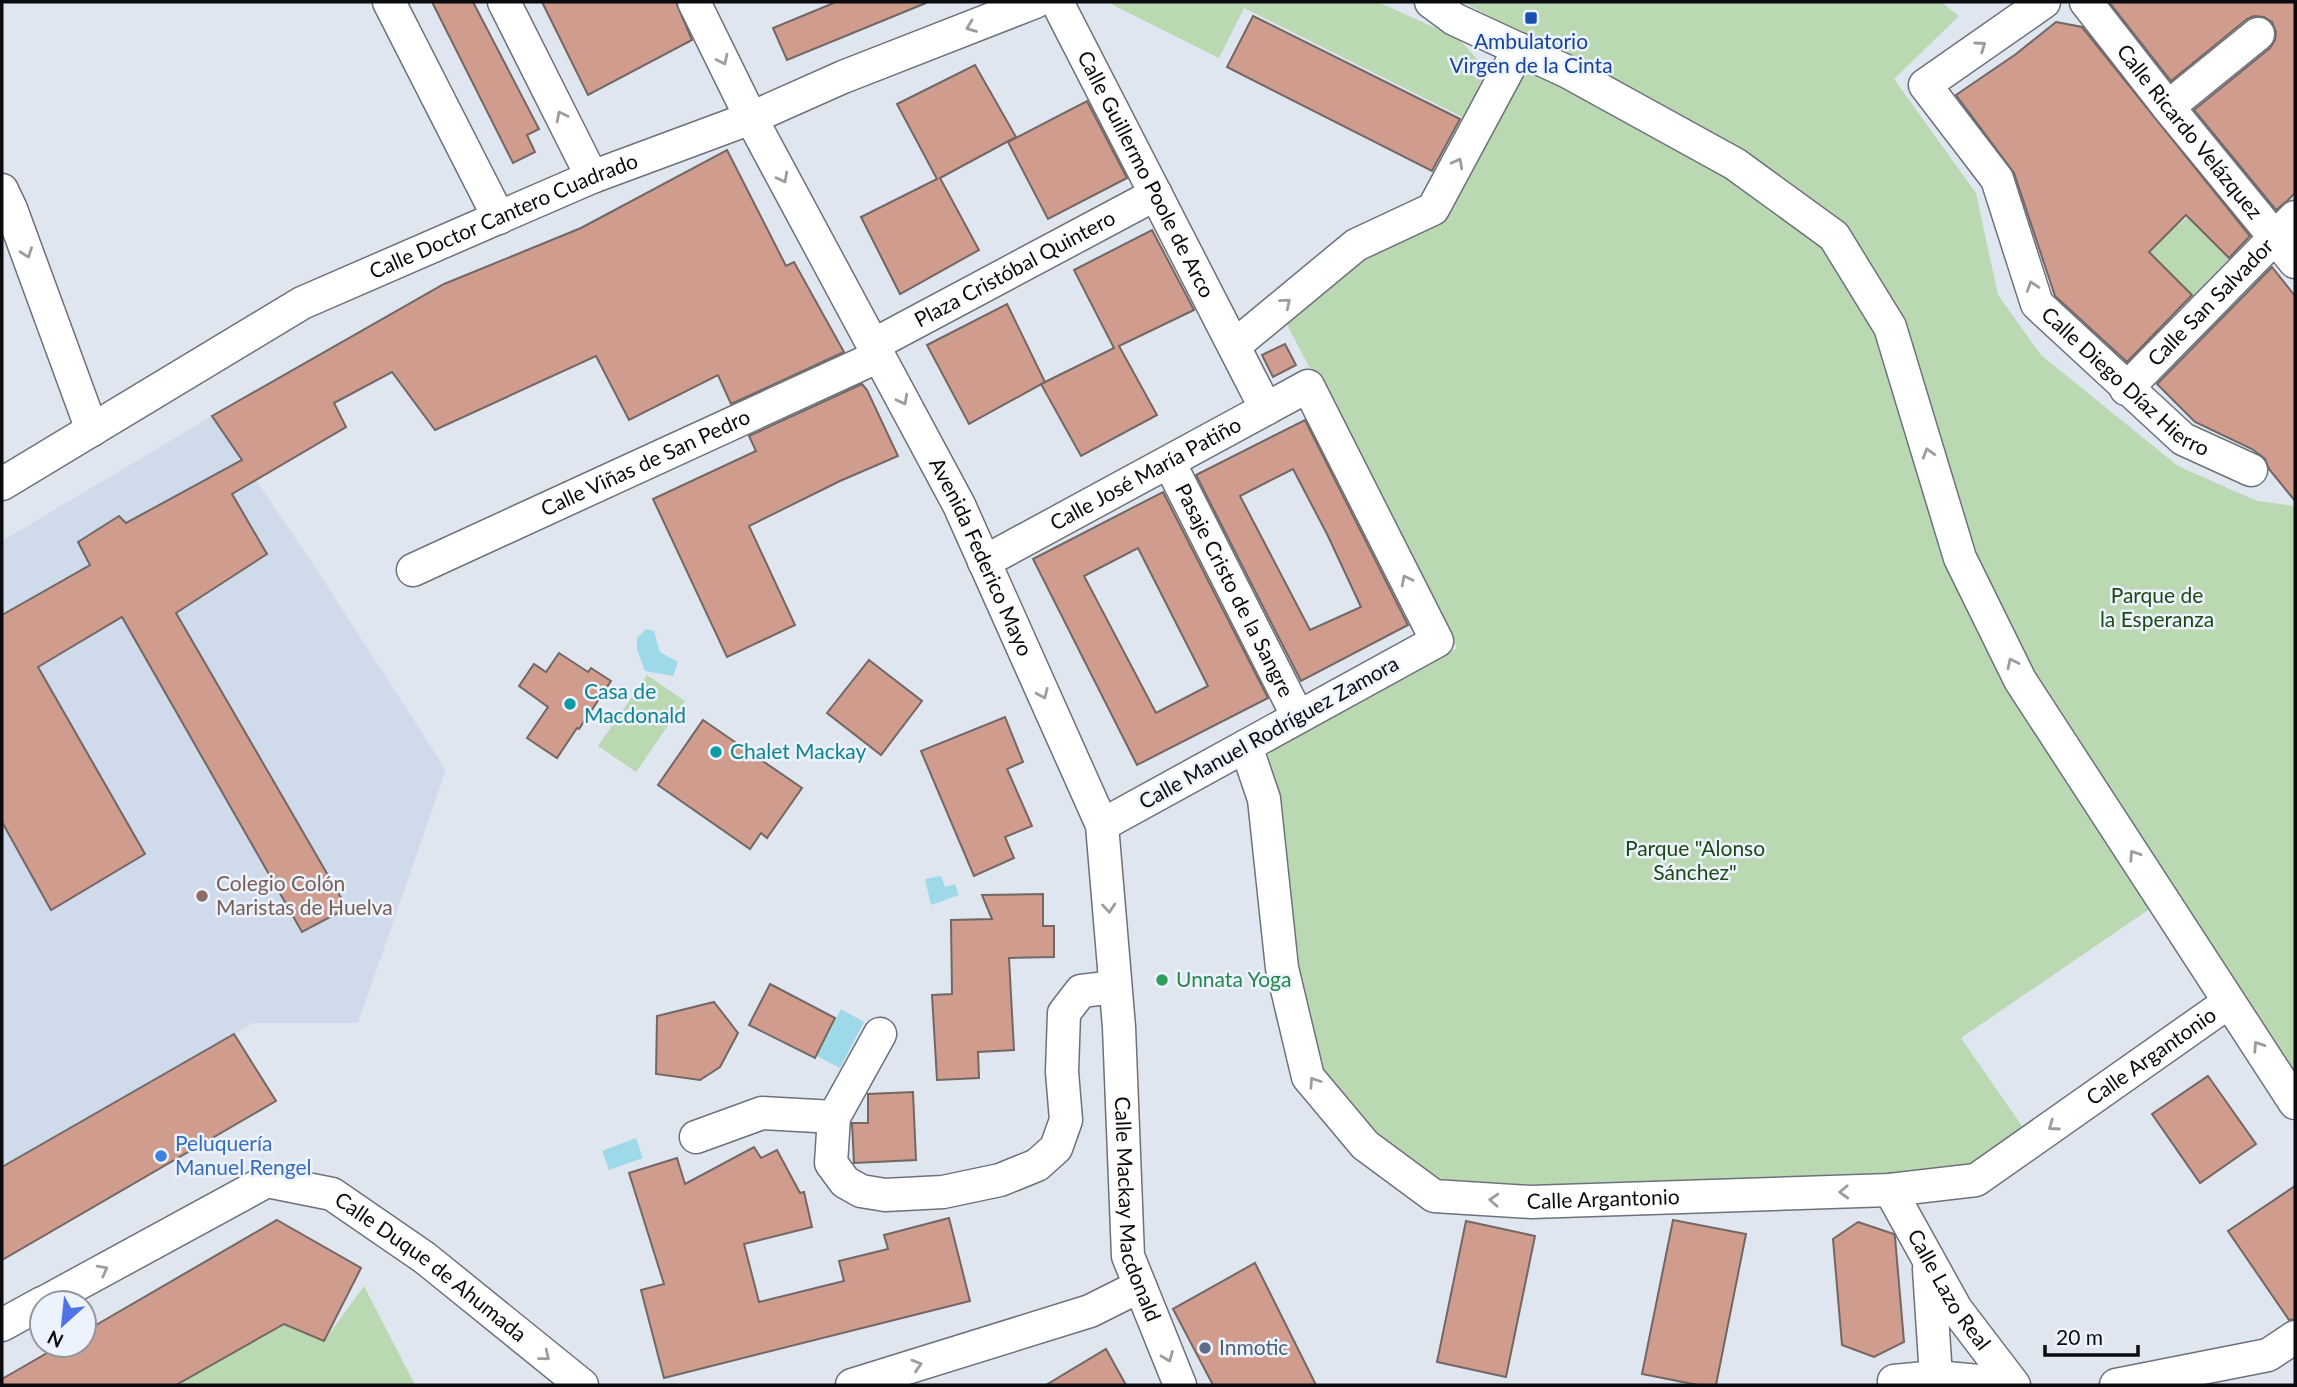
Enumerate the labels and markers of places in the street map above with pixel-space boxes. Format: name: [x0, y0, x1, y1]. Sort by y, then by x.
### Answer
marker: Ambulatorio Virgen de la Cinta: [1523, 10, 1539, 26]
place label: Ambulatorio Virgen de la Cinta: [1449, 28, 1613, 77]
place label: Casa de Macdonald: [584, 678, 686, 727]
marker: Casa de Macdonald: [562, 696, 578, 712]
place label: Chalet Mackay: [730, 738, 867, 763]
marker: Chalet Mackay: [708, 744, 724, 760]
place label: Colegio Colón Maristas de Huelva: [216, 870, 393, 919]
marker: Colegio Colón Maristas de Huelva: [194, 888, 210, 904]
place label: Unnata Yoga: [1176, 966, 1291, 991]
marker: Unnata Yoga: [1154, 972, 1170, 988]
place label: Peluquería Manuel Rengel: [175, 1130, 312, 1179]
marker: Peluquería Manuel Rengel: [153, 1148, 169, 1164]
place label: Inmotic: [1219, 1334, 1288, 1359]
marker: Inmotic: [1197, 1340, 1213, 1356]

